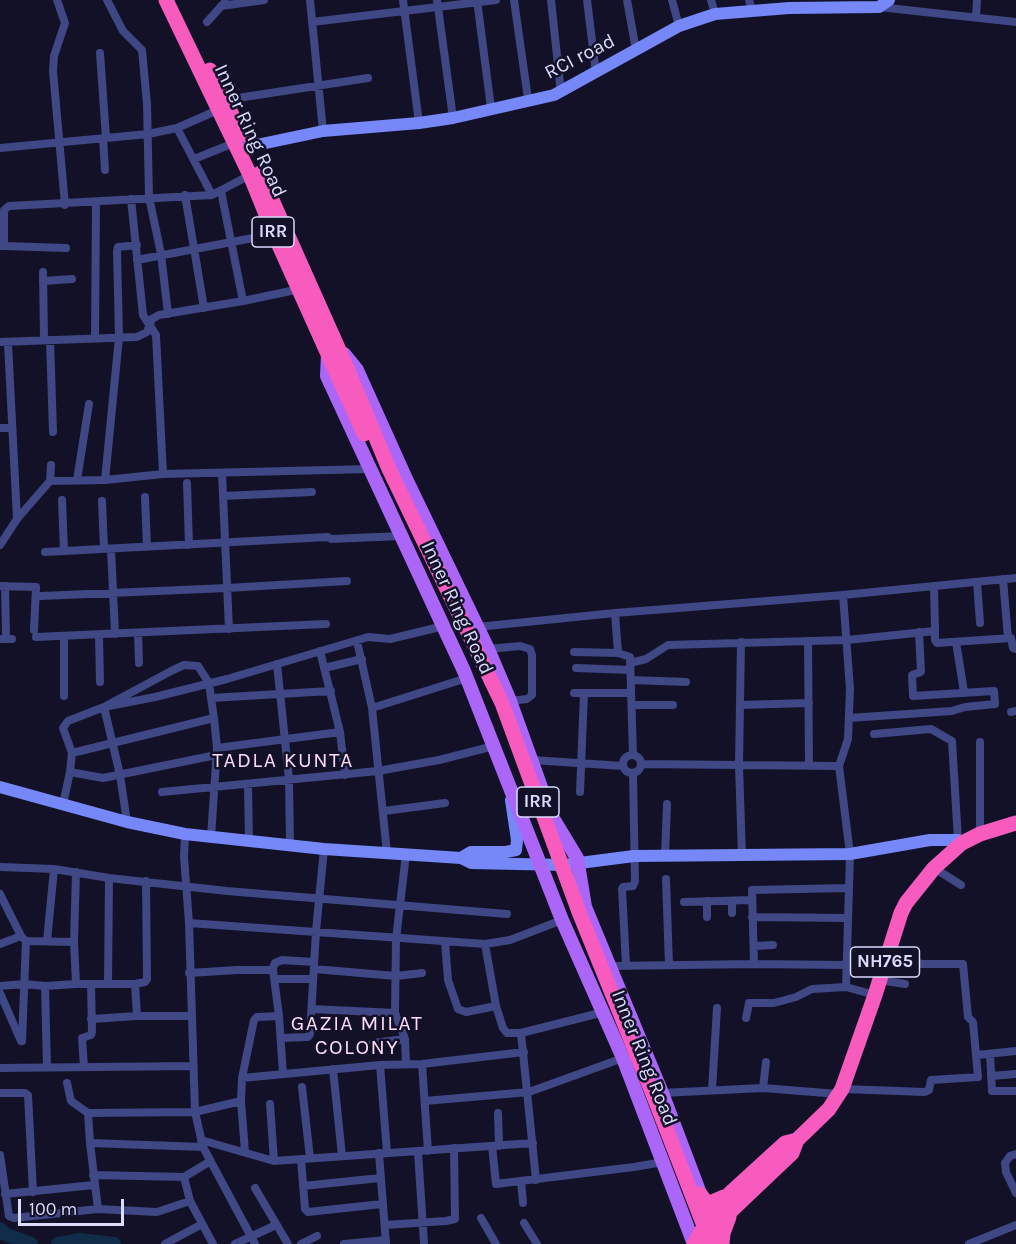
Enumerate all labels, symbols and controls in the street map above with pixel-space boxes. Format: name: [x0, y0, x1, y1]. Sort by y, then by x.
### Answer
street label: RCI road: [541, 29, 619, 85]
street label: Inner Ring Road: [209, 61, 291, 201]
road number: IRR: [252, 217, 294, 247]
street label: Inner Ring Road: [416, 538, 498, 678]
district label: TADLA KUNTA: [212, 748, 354, 774]
road number: IRR: [517, 787, 559, 817]
road number: NH765: [850, 947, 920, 977]
street label: Inner Ring Road: [606, 987, 682, 1129]
district label: GAZIA MILAT COLONY: [291, 1011, 423, 1061]
scale bar: [21, 1187, 128, 1225]
text: 100 m: [29, 1198, 77, 1220]

